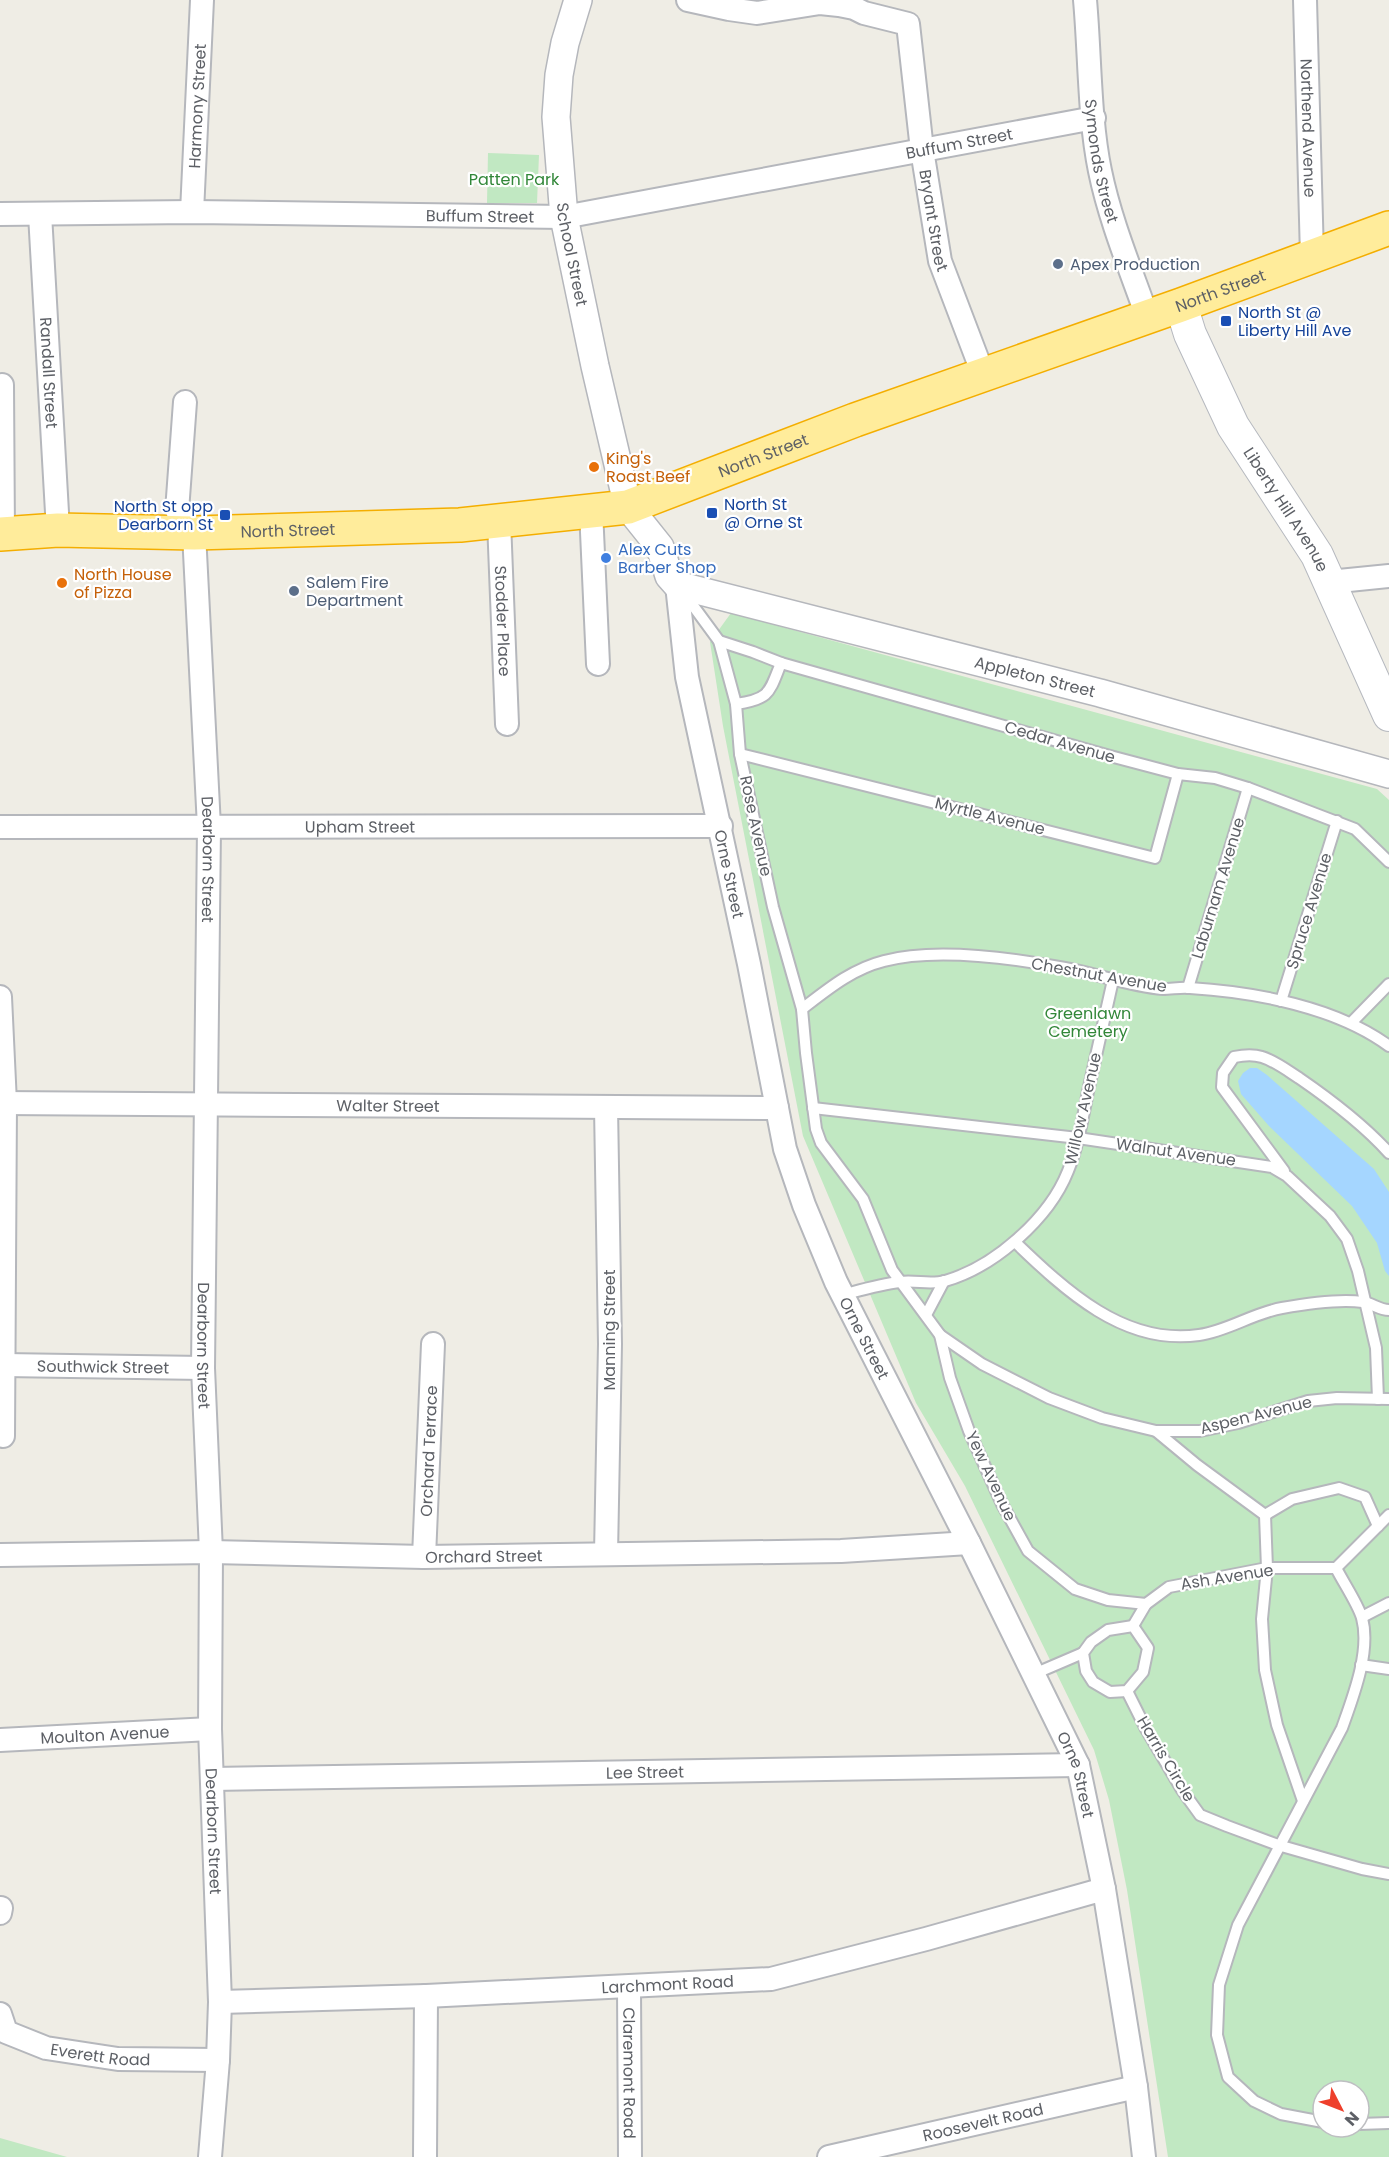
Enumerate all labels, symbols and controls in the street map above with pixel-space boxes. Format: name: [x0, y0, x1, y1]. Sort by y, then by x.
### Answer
street label: Harmony Street: [183, 43, 211, 169]
street label: Northend Avenue: [1295, 58, 1322, 198]
street label: Symonds Street: [1080, 98, 1125, 226]
street label: Buffum Street: [904, 122, 1015, 164]
park label: Patten Park: [469, 168, 560, 191]
street label: Bryant Street: [914, 168, 954, 275]
street label: School Street: [551, 202, 594, 308]
street label: Buffum Street: [426, 204, 535, 228]
place label: Apex Production: [1070, 253, 1200, 276]
marker: Apex Production: [1051, 257, 1065, 271]
street label: North Street: [1172, 263, 1269, 318]
place label: North St @ Liberty Hill Ave: [1238, 301, 1352, 342]
marker: North St @ Liberty Hill Ave: [1219, 314, 1233, 328]
street label: Randall Street: [34, 316, 64, 429]
street label: North Street: [715, 427, 812, 483]
street label: Liberty Hill Avenue: [1238, 442, 1335, 575]
place label: King's Roast Beef: [606, 447, 690, 488]
marker: King's Roast Beef: [587, 460, 601, 474]
place label: North St @ Orne St: [724, 493, 803, 534]
place label: North St opp Dearborn St: [114, 495, 213, 536]
marker: North St @ Orne St: [705, 506, 719, 520]
marker: North St opp Dearborn St: [218, 508, 232, 522]
street label: North Street: [240, 517, 336, 543]
place label: Alex Cuts Barber Shop: [618, 538, 716, 579]
marker: Alex Cuts Barber Shop: [599, 551, 613, 565]
place label: North House of Pizza: [74, 563, 172, 604]
street label: Stodder Place: [489, 565, 517, 677]
place label: Salem Fire Department: [306, 571, 403, 612]
marker: North House of Pizza: [55, 576, 69, 590]
marker: Salem Fire Department: [287, 584, 301, 598]
street label: Appleton Street: [972, 650, 1098, 703]
street label: Cedar Avenue: [1002, 715, 1118, 769]
street label: Rose Avenue: [734, 773, 778, 879]
street label: Myrtle Avenue: [932, 791, 1048, 841]
street label: Dearborn Street: [196, 796, 221, 923]
street label: Laburnam Avenue: [1186, 814, 1250, 961]
street label: Upham Street: [305, 815, 415, 838]
street label: Orne Street: [709, 828, 750, 920]
street label: Spruce Avenue: [1280, 850, 1338, 972]
street label: Chestnut Avenue: [1029, 952, 1169, 998]
park label: Greenlawn Cemetery: [1045, 1002, 1131, 1043]
street label: Willow Avenue: [1059, 1050, 1107, 1168]
street label: Walter Street: [336, 1094, 440, 1117]
street label: Walnut Avenue: [1114, 1132, 1238, 1172]
street label: Manning Street: [598, 1269, 621, 1391]
street label: Dearborn Street: [191, 1282, 216, 1409]
street label: Orne Street: [834, 1293, 895, 1383]
street label: Southwick Street: [37, 1354, 169, 1379]
street label: Orchard Terrace: [414, 1385, 443, 1517]
street label: Aspen Avenue: [1198, 1390, 1314, 1440]
street label: Yew Avenue: [960, 1427, 1022, 1525]
street label: Orchard Street: [425, 1544, 543, 1568]
street label: Ash Avenue: [1179, 1558, 1275, 1596]
street label: Harris Circle: [1131, 1712, 1201, 1806]
street label: Moulton Avenue: [40, 1720, 170, 1749]
street label: Orne Street: [1052, 1727, 1100, 1820]
street label: Lee Street: [606, 1760, 684, 1784]
street label: Dearborn Street: [200, 1768, 228, 1895]
street label: Larchmont Road: [601, 1969, 734, 1999]
street label: Claremont Road: [618, 2007, 641, 2139]
street label: Everett Road: [49, 2037, 151, 2071]
north arrow: [1311, 2079, 1371, 2139]
street label: Roosevelt Road: [920, 2097, 1046, 2147]
text: N: [1339, 2107, 1364, 2131]

